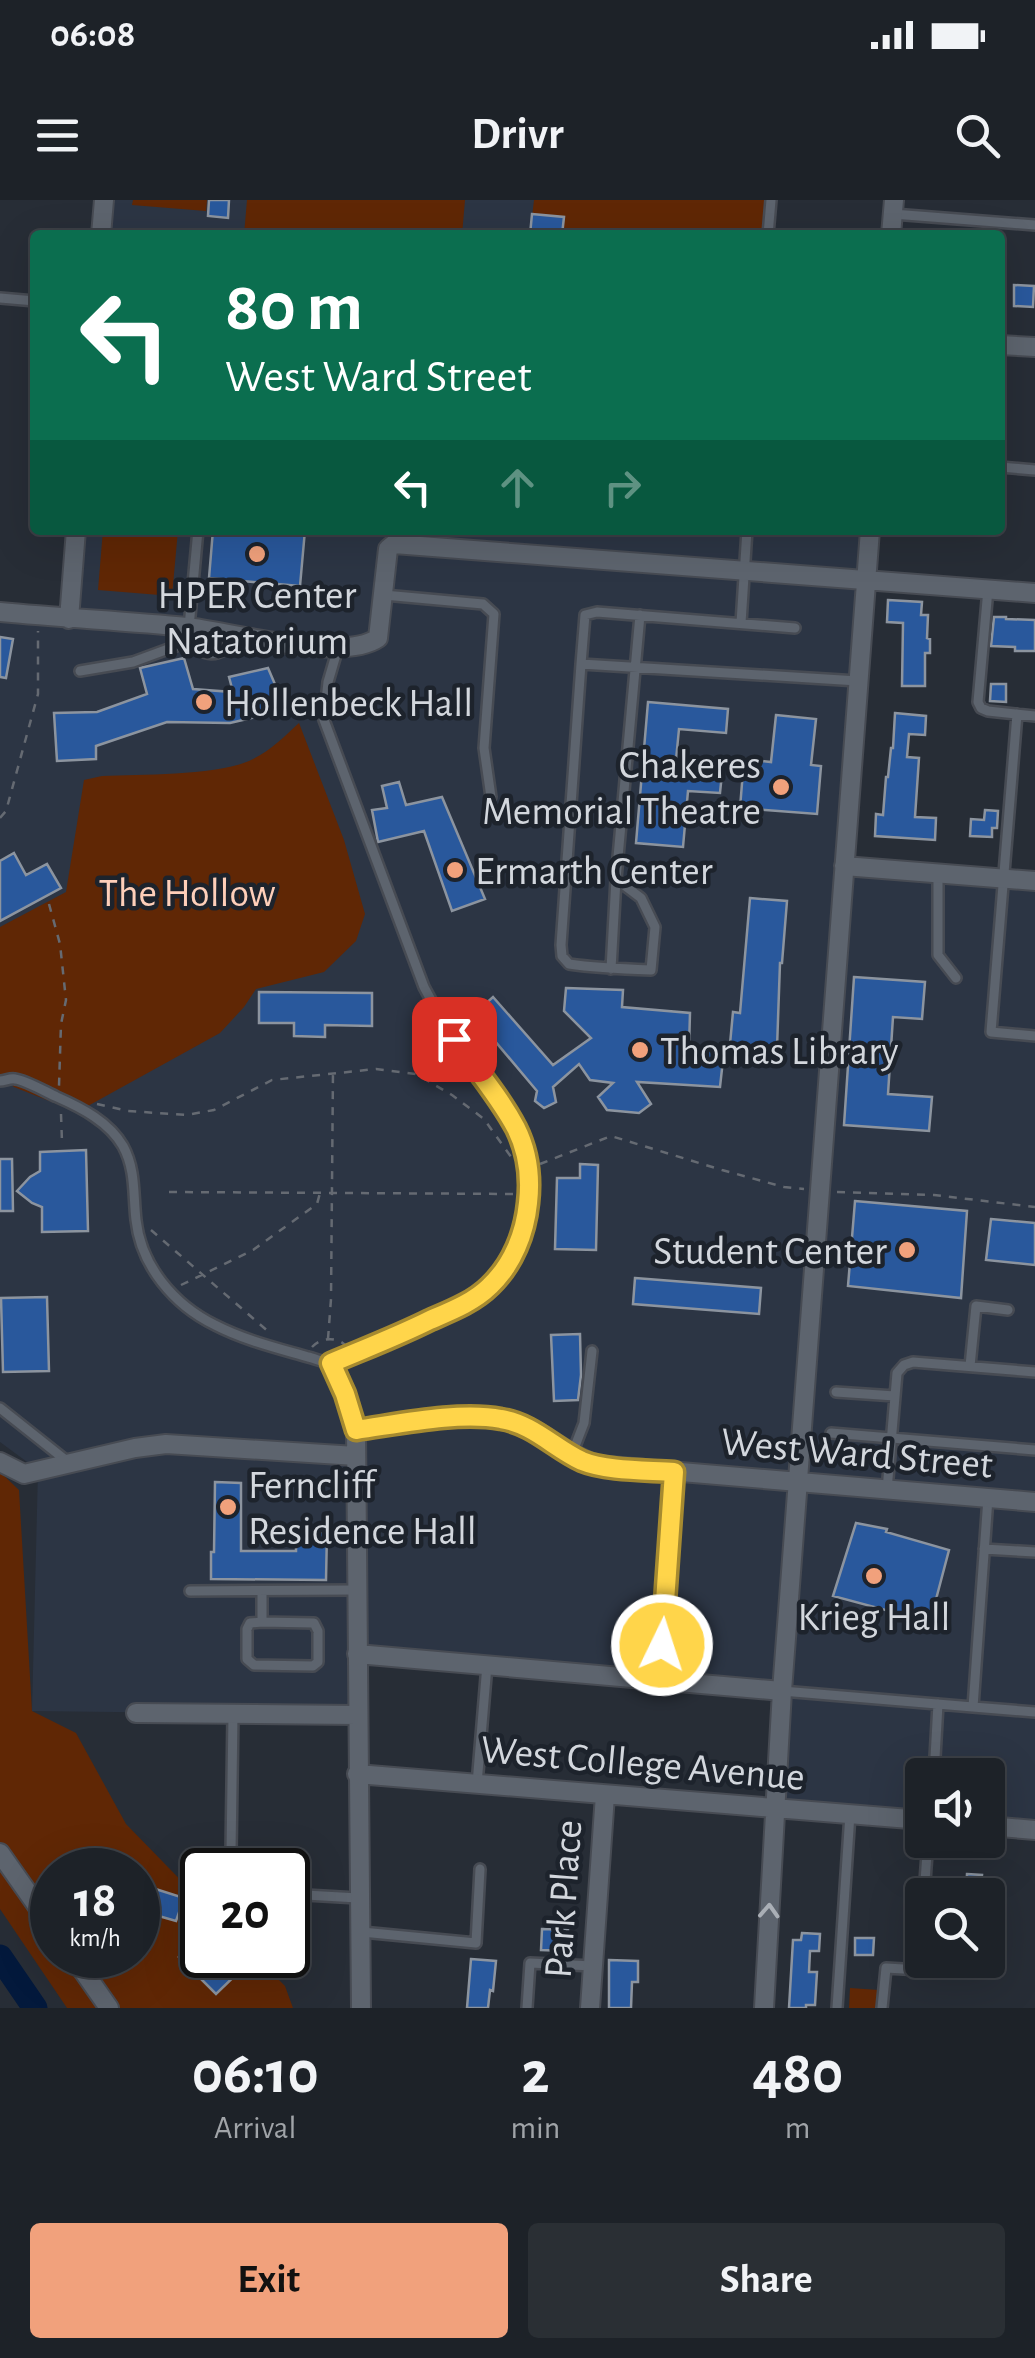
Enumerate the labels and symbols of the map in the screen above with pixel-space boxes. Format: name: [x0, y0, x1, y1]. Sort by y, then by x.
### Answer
marker: HPER Center Natatorium: [246, 543, 268, 565]
place label: HPER Center Natatorium: [158, 576, 357, 662]
place label: Hollenbeck Hall: [224, 684, 473, 724]
marker: Hollenbeck Hall: [193, 691, 215, 713]
place label: Chakeres Memorial Theatre: [482, 746, 761, 832]
marker: Chakeres Memorial Theatre: [770, 776, 792, 798]
place label: Ermarth Center: [475, 852, 713, 892]
marker: Ermarth Center: [444, 859, 466, 881]
park label: The Hollow: [98, 874, 276, 914]
pin: [412, 997, 497, 1082]
place label: Thomas Library: [660, 1032, 899, 1072]
marker: Thomas Library: [629, 1039, 651, 1061]
place label: Student Center: [653, 1232, 887, 1272]
marker: Student Center: [896, 1239, 918, 1261]
street label: West Ward Street: [719, 1422, 995, 1486]
place label: Ferncliff Residence Hall: [248, 1466, 477, 1552]
marker: Ferncliff Residence Hall: [217, 1496, 239, 1518]
marker: Krieg Hall: [863, 1565, 885, 1587]
position arrow: [610, 1593, 714, 1697]
place label: Krieg Hall: [798, 1598, 951, 1638]
street label: West College Avenue: [479, 1730, 807, 1798]
street label: Park Place: [539, 1819, 589, 1980]
speed limit sign: 20: [180, 1848, 310, 1978]
one-way arrow: [758, 1902, 779, 1918]

